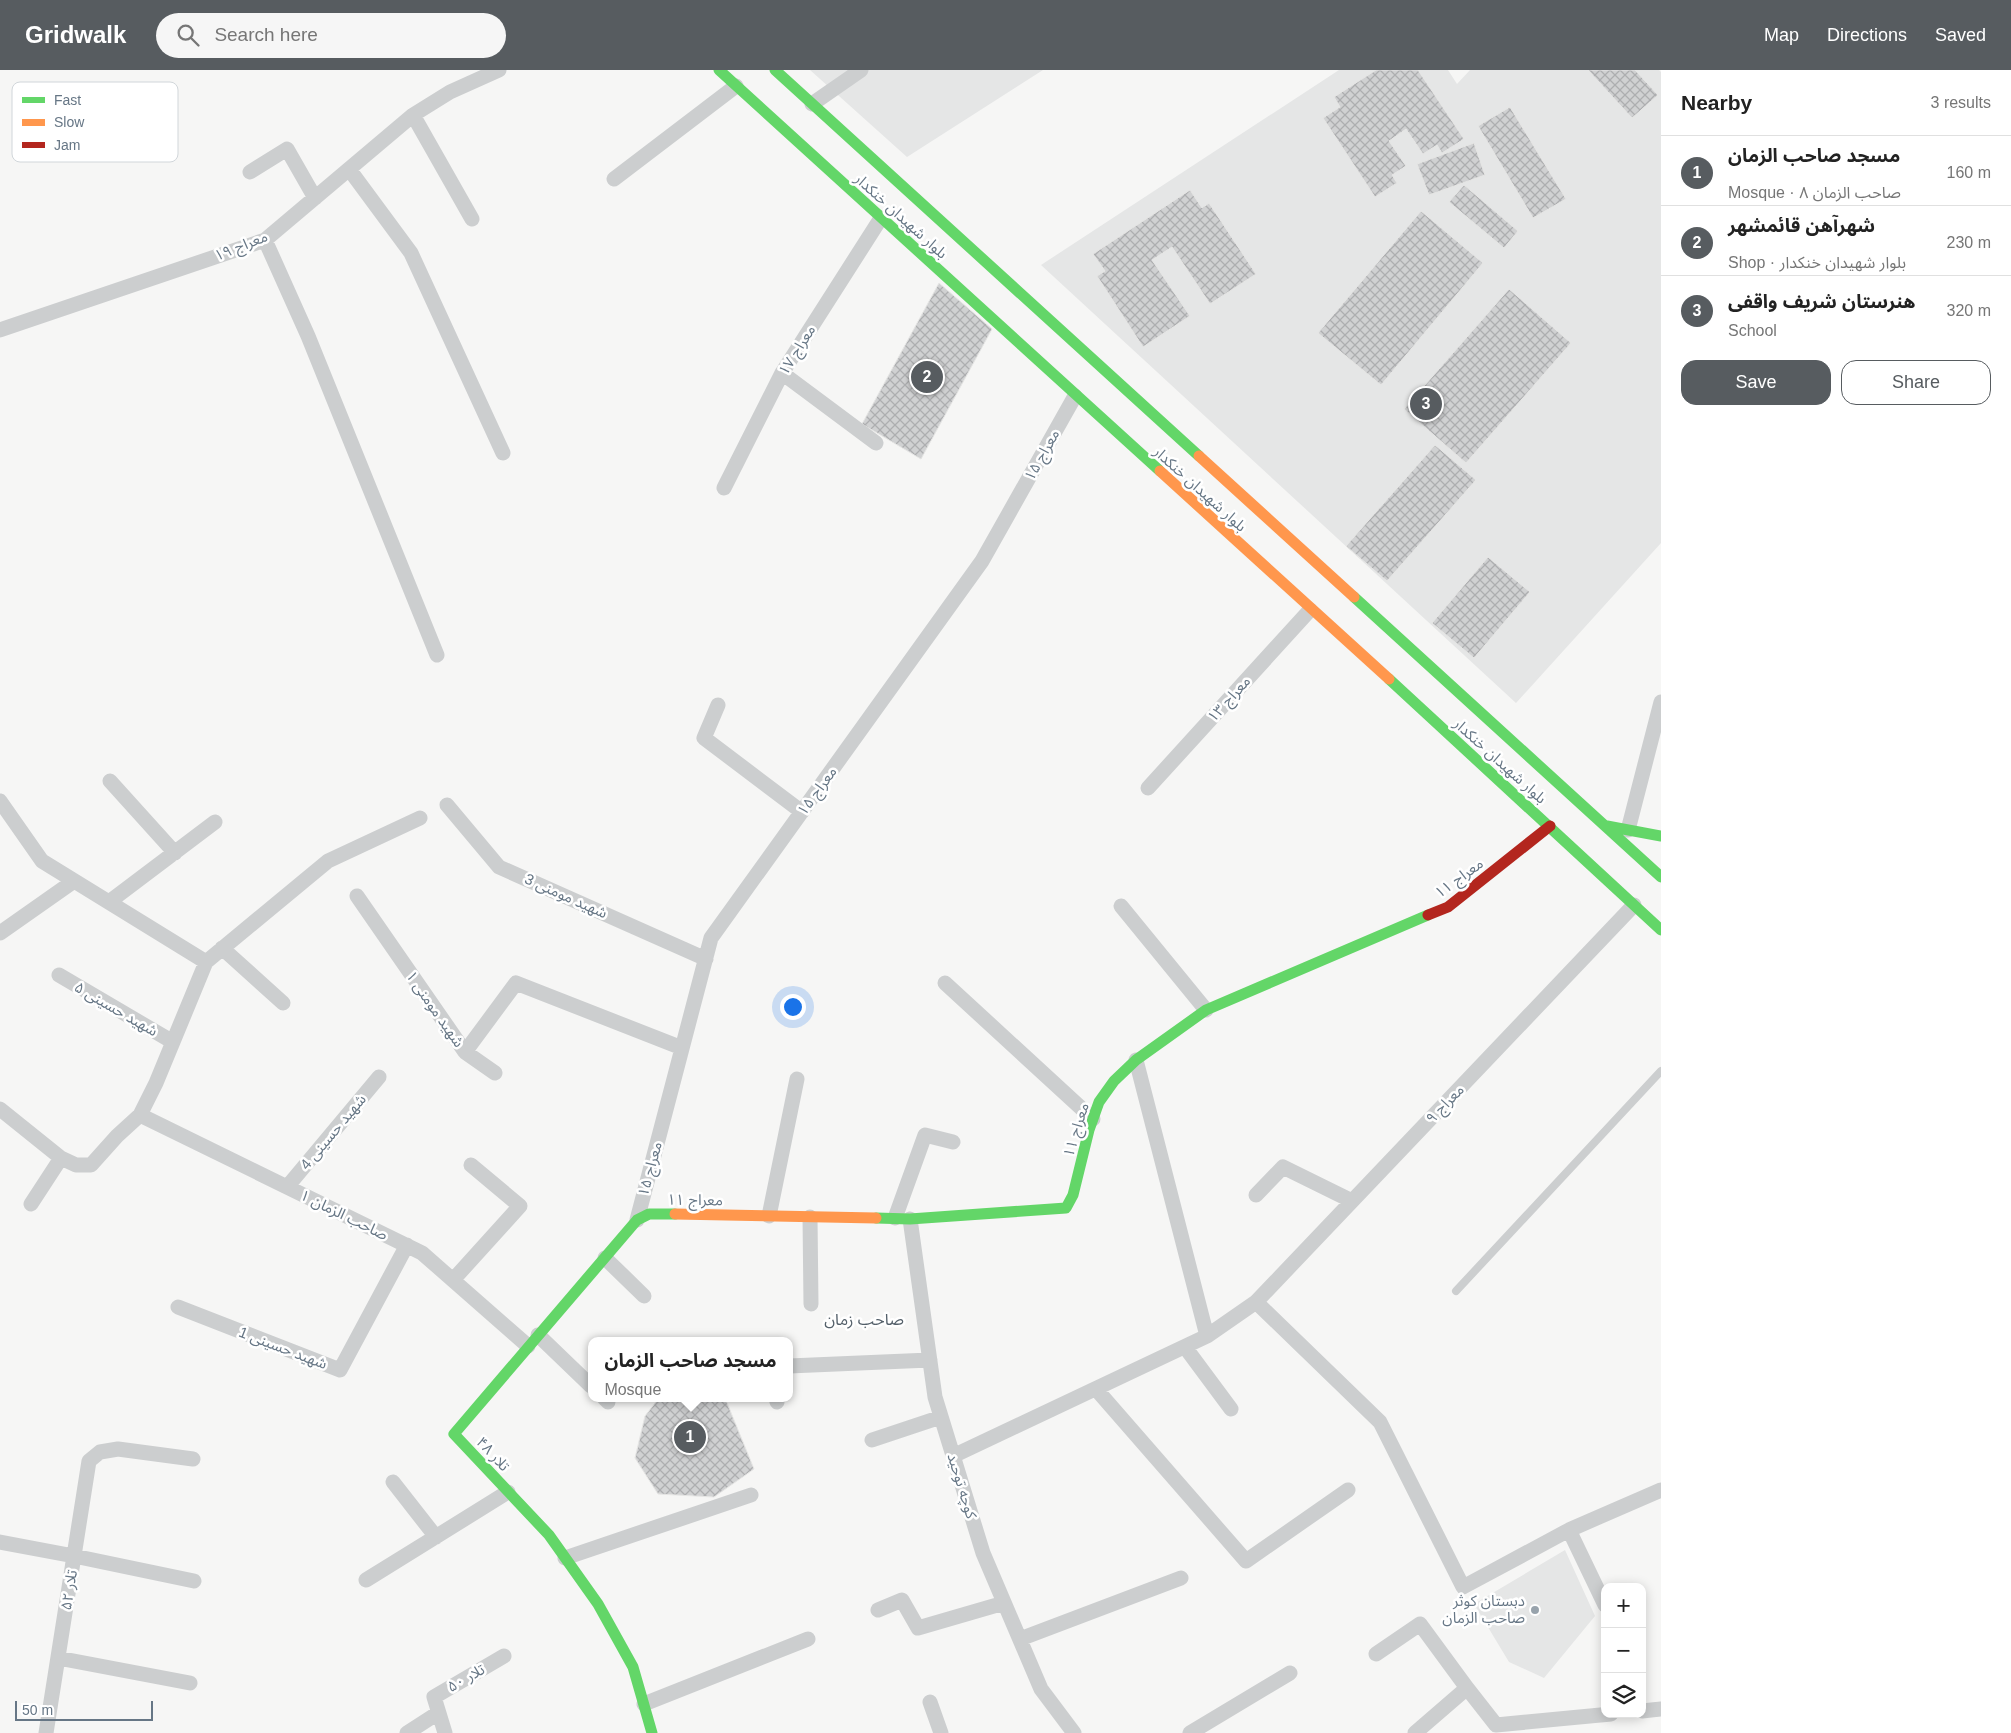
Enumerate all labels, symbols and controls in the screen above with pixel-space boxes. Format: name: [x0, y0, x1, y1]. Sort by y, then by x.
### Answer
search box: [156, 13, 506, 58]
text: Gridwalk: [25, 21, 126, 48]
icon: search: [174, 21, 202, 49]
text: Search here: [214, 24, 318, 45]
text: Map: [1764, 25, 1799, 45]
text: Directions: [1827, 25, 1907, 45]
text: Saved: [1935, 25, 1986, 45]
legend: [12, 82, 178, 162]
text: Nearby: [1681, 91, 1752, 114]
text: Fast: [54, 92, 81, 108]
text: 3 results: [1931, 94, 1991, 111]
text: Slow: [54, 114, 85, 130]
text: Jam: [54, 137, 80, 153]
text: مسجد صاحب الزمان: [1728, 145, 1900, 166]
text: 1: [1693, 164, 1701, 181]
text: 160 m: [1947, 164, 1991, 181]
street label: بلوار شهیدان خنکدار: [850, 169, 951, 262]
text: Mosque · صاحب الزمان ۸: [1728, 184, 1901, 201]
text: شهرآهن قائمشهر: [1728, 215, 1875, 236]
street label: معراج ۱۹: [212, 227, 271, 268]
text: 2: [1693, 234, 1701, 251]
text: 230 m: [1947, 234, 1991, 251]
text: Shop · بلوار شهیدان خنکدار: [1728, 254, 1906, 271]
text: هنرستان شریف واقفی: [1728, 291, 1916, 312]
text: 3: [1693, 302, 1701, 319]
text: 320 m: [1947, 302, 1991, 319]
street label: معراج ۱۷: [775, 322, 822, 380]
text: School: [1728, 322, 1777, 339]
pin: 2: [911, 358, 943, 396]
button: Save: [1681, 360, 1831, 405]
button: Share: [1841, 360, 1991, 405]
pin: 3: [1410, 385, 1442, 423]
street label: معراج ۱۵: [1021, 426, 1066, 485]
street label: بلوار شهیدان خنکدار: [1149, 442, 1250, 535]
street label: معراج ۱۳: [1204, 672, 1257, 728]
street label: بلوار شهیدان خنکدار: [1449, 714, 1550, 807]
street label: معراج ۱۵: [793, 763, 843, 821]
street label: معراج ۱۱: [1431, 854, 1489, 904]
street label: شهید مومنی 3: [522, 870, 610, 922]
street label: شهید مومنی ۱: [402, 967, 468, 1051]
street label: شهید حسینی ۵: [71, 978, 161, 1040]
your location: [780, 994, 806, 1020]
street label: معراج ۹: [1422, 1081, 1470, 1129]
street label: شهید حسینی 4: [296, 1090, 370, 1173]
street label: معراج ۱۱: [1059, 1101, 1096, 1160]
street label: معراج ۱۵: [634, 1140, 669, 1199]
street label: صاحب الزمان ۱: [297, 1186, 391, 1244]
street label: معراج ۱۱: [667, 1191, 723, 1212]
district label: صاحب زمان: [824, 1311, 904, 1329]
street label: شهید حسینی 1: [236, 1323, 330, 1373]
popup: [588, 1337, 793, 1402]
text: مسجد صاحب الزمان: [604, 1350, 777, 1371]
text: Mosque: [604, 1381, 661, 1398]
pin: 1: [674, 1418, 706, 1456]
street label: تلار ۴۸: [473, 1433, 513, 1475]
street label: کوچه توحید: [943, 1451, 981, 1522]
street label: تلار ۵۲: [57, 1569, 81, 1611]
map controls: [1601, 1583, 1646, 1718]
button: +: [1601, 1583, 1646, 1628]
place label: دبستان کوثر صاحب الزمان: [1442, 1592, 1525, 1627]
marker: دبستان کوثر صاحب الزمان: [1529, 1604, 1541, 1616]
button: −: [1601, 1628, 1646, 1673]
street label: تلار ۵۰: [444, 1660, 488, 1696]
button: layers: [1601, 1673, 1646, 1718]
scale bar: [15, 1698, 152, 1721]
text: 50 m: [22, 1702, 53, 1718]

